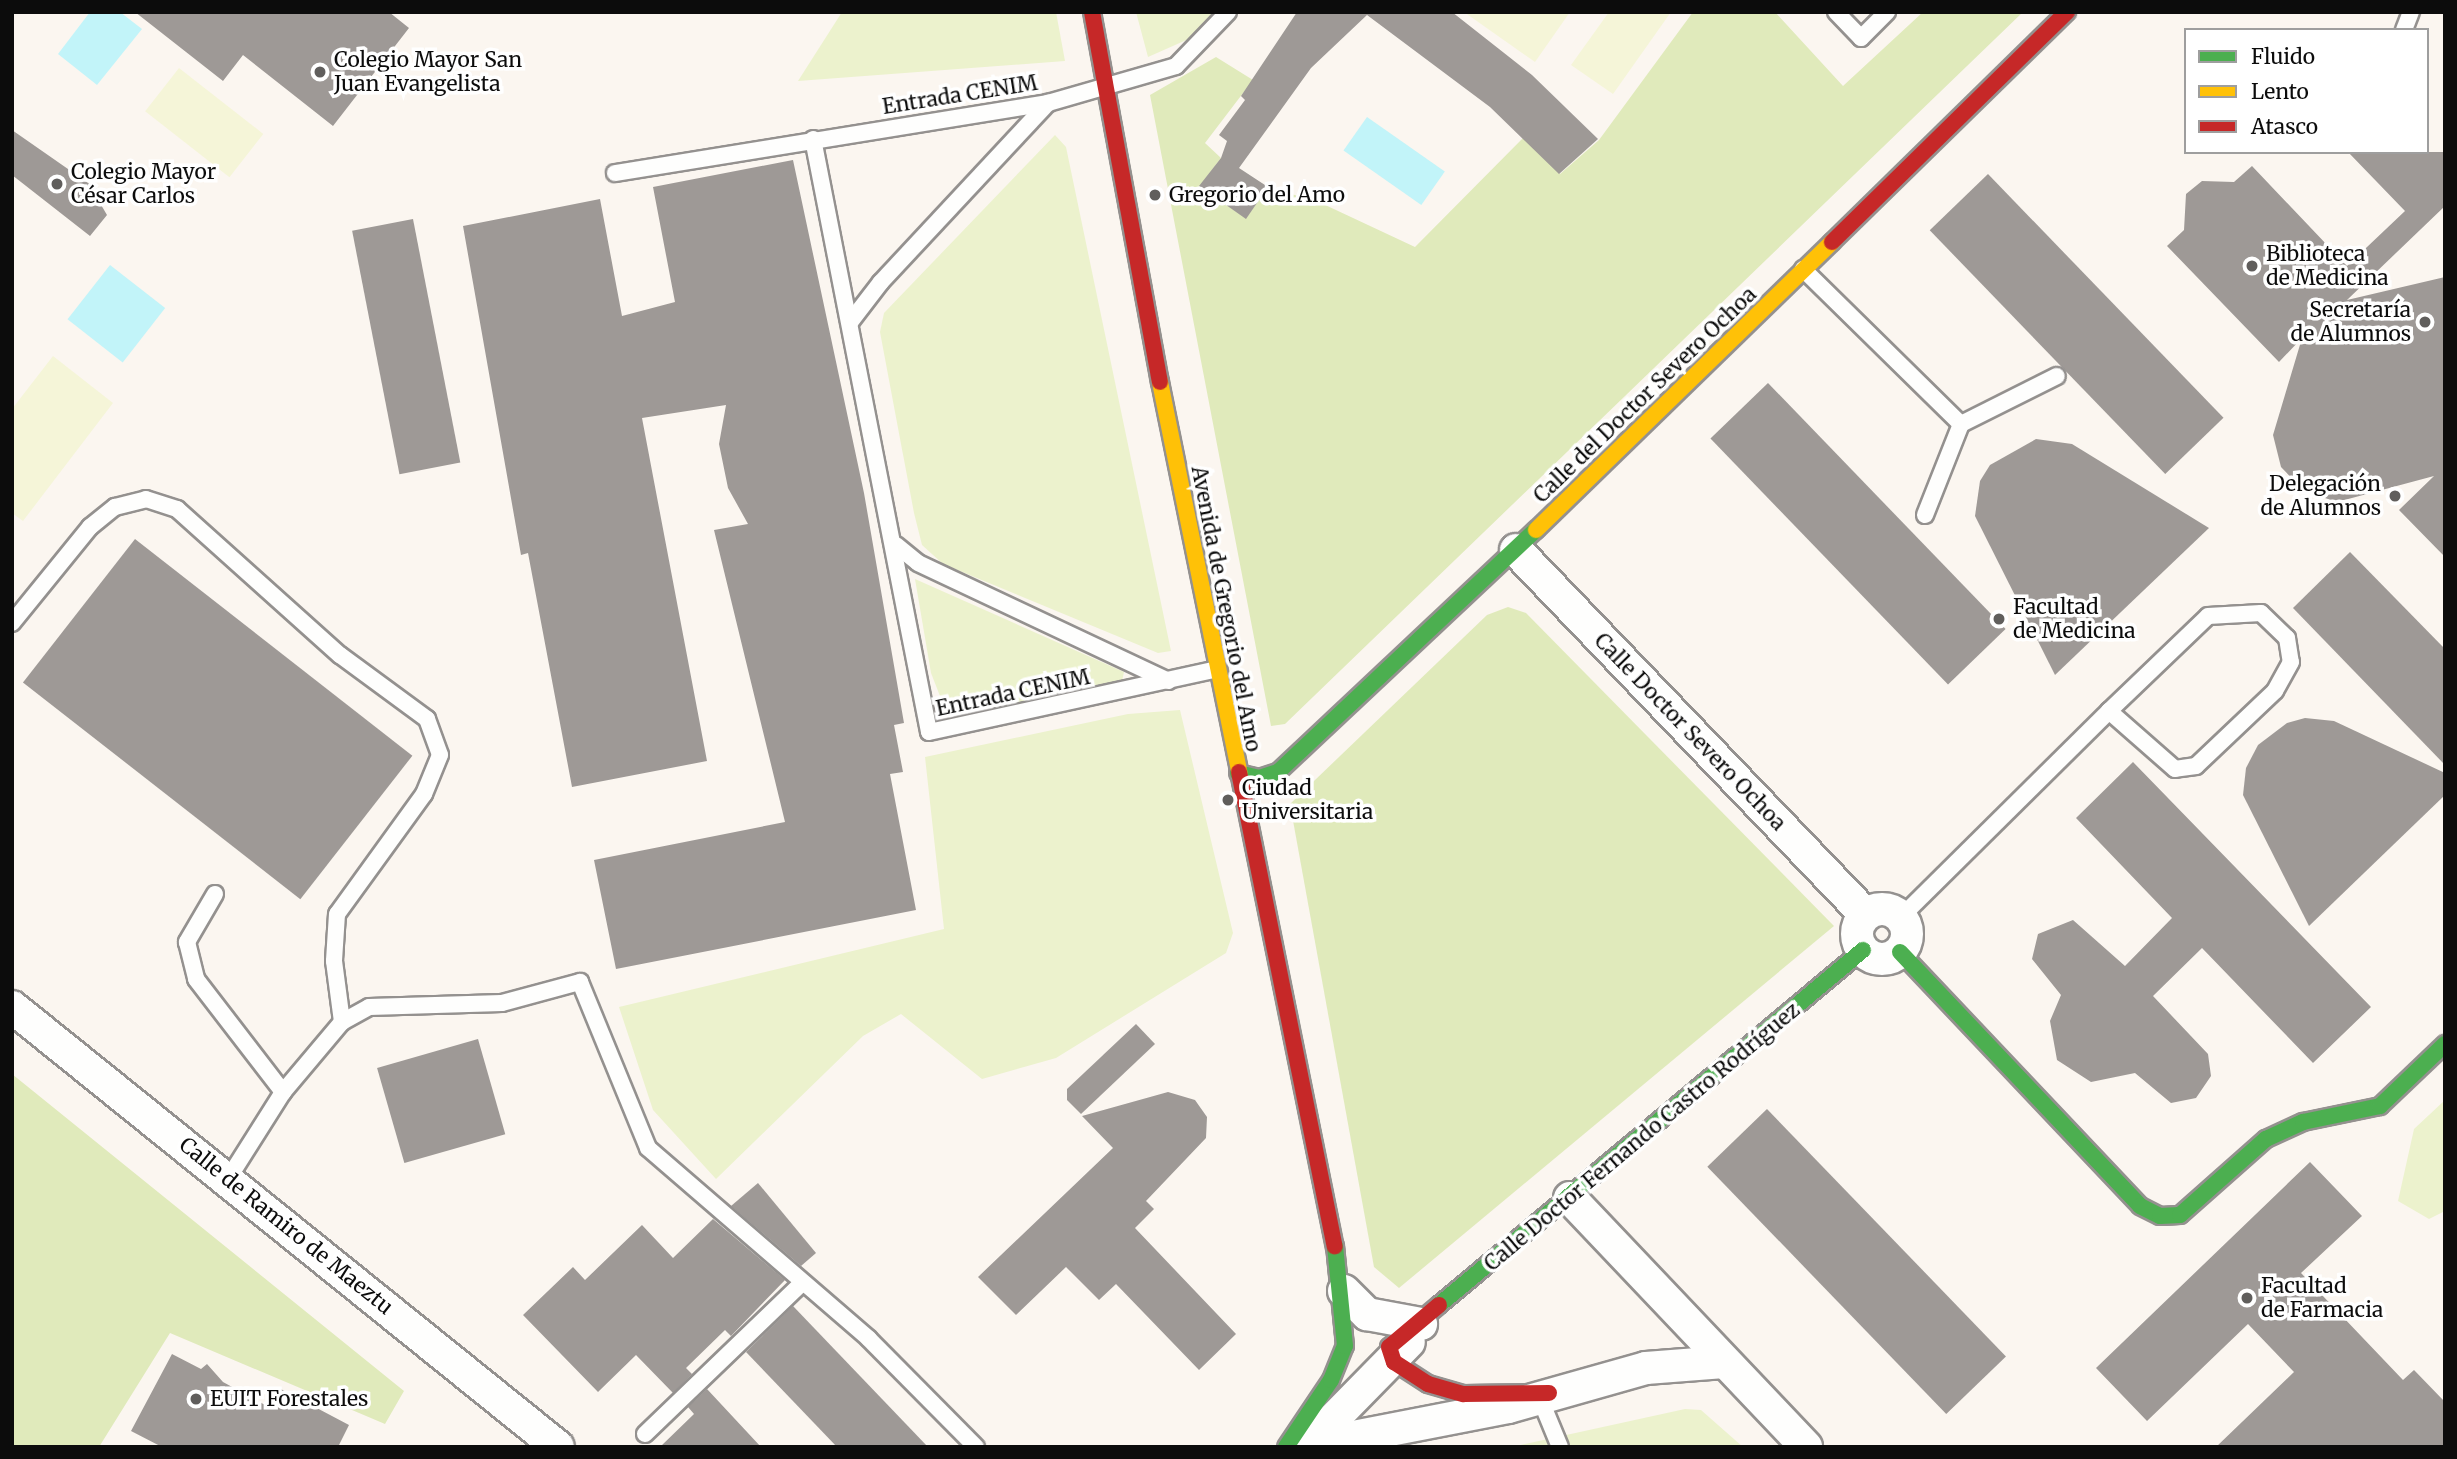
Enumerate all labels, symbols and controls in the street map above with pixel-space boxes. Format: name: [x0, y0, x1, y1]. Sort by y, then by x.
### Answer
legend: [2184, 28, 2429, 154]
text: Fluido: [2251, 43, 2315, 70]
place label: Colegio Mayor San Juan Evangelista: [334, 47, 522, 97]
marker: Colegio Mayor San Juan Evangelista: [312, 64, 328, 80]
street label: Entrada CENIM: [881, 70, 1039, 120]
text: Lento: [2251, 78, 2309, 105]
text: Atasco: [2251, 113, 2318, 140]
place label: Colegio Mayor César Carlos: [71, 159, 216, 209]
marker: Colegio Mayor César Carlos: [49, 176, 65, 192]
place label: Gregorio del Amo: [1169, 182, 1345, 208]
marker: Gregorio del Amo: [1147, 187, 1163, 203]
place label: Biblioteca de Medicina: [2266, 241, 2389, 291]
marker: Biblioteca de Medicina: [2244, 258, 2260, 274]
street label: Calle del Doctor Severo Ochoa: [1528, 282, 1762, 508]
place label: Secretaría de Alumnos: [2290, 297, 2411, 347]
marker: Secretaría de Alumnos: [2417, 314, 2433, 330]
street label: Avenida de Gregorio del Amo: [1186, 464, 1266, 754]
place label: Delegación de Alumnos: [2260, 471, 2381, 521]
marker: Delegación de Alumnos: [2387, 488, 2403, 504]
place label: Facultad de Medicina: [2013, 594, 2136, 644]
marker: Facultad de Medicina: [1991, 611, 2007, 627]
street label: Calle Doctor Severo Ochoa: [1589, 628, 1791, 836]
street label: Entrada CENIM: [934, 664, 1092, 722]
place label: Ciudad Universitaria: [1242, 775, 1373, 825]
marker: Ciudad Universitaria: [1220, 792, 1236, 808]
street label: Calle Doctor Fernando Castro Rodríguez: [1479, 998, 1805, 1276]
street label: Calle de Ramiro de Maeztu: [174, 1132, 398, 1320]
place label: Facultad de Farmacia: [2261, 1273, 2383, 1323]
marker: Facultad de Farmacia: [2239, 1290, 2255, 1306]
place label: EUIT Forestales: [210, 1386, 368, 1412]
marker: EUIT Forestales: [188, 1391, 204, 1407]

